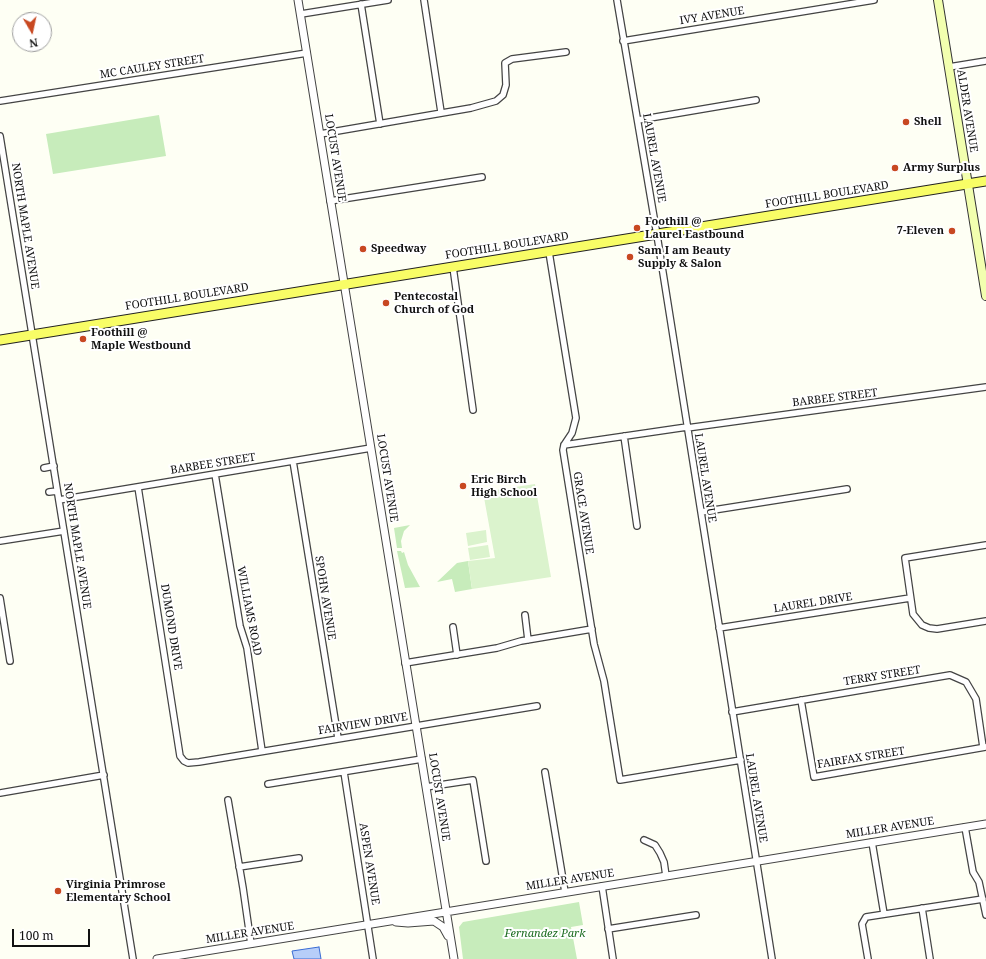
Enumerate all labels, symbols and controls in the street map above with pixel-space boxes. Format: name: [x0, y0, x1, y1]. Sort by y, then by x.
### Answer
street label: IVY AVENUE: [679, 4, 745, 28]
north arrow: [12, 12, 52, 52]
text: N: [28, 35, 39, 51]
street label: MC CAULEY STREET: [99, 52, 205, 82]
street label: ALDER AVENUE: [954, 69, 980, 153]
street label: LAUREL AVENUE: [640, 112, 668, 204]
street label: LOCUST AVENUE: [321, 113, 349, 203]
place label: Shell: [914, 115, 942, 129]
marker: Shell: [901, 117, 911, 127]
place label: Army Surplus: [903, 161, 980, 175]
street label: NORTH MAPLE AVENUE: [9, 162, 41, 290]
marker: Army Surplus: [890, 163, 900, 173]
street label: FOOTHILL BOULEVARD: [764, 179, 890, 211]
place label: Foothill @ Laurel Eastbound: [645, 215, 744, 241]
marker: Foothill @ Laurel Eastbound: [632, 223, 642, 233]
place label: 7-Eleven: [897, 224, 944, 238]
marker: 7-Eleven: [947, 226, 957, 236]
street label: FOOTHILL BOULEVARD: [444, 230, 570, 262]
place label: Speedway: [371, 242, 426, 256]
marker: Speedway: [358, 244, 368, 254]
place label: Sam I am Beauty Supply & Salon: [638, 244, 731, 270]
marker: Sam I am Beauty Supply & Salon: [625, 252, 635, 262]
street label: FOOTHILL BOULEVARD: [124, 281, 250, 313]
place label: Pentecostal Church of God: [394, 290, 474, 316]
marker: Pentecostal Church of God: [381, 298, 391, 308]
place label: Foothill @ Maple Westbound: [91, 326, 191, 352]
marker: Foothill @ Maple Westbound: [78, 334, 88, 344]
street label: BARBEE STREET: [792, 386, 878, 410]
street label: LAUREL AVENUE: [691, 432, 719, 524]
street label: LOCUST AVENUE: [373, 433, 401, 523]
street label: BARBEE STREET: [170, 451, 256, 477]
street label: GRACE AVENUE: [570, 471, 596, 555]
place label: Eric Birch High School: [471, 473, 537, 499]
marker: Eric Birch High School: [458, 481, 468, 491]
street label: NORTH MAPLE AVENUE: [61, 482, 93, 610]
street label: SPOHN AVENUE: [312, 555, 338, 641]
street label: WILLIAMS ROAD: [234, 565, 264, 657]
street label: DUMOND DRIVE: [158, 583, 184, 671]
street label: LAUREL DRIVE: [773, 590, 853, 616]
street label: TERRY STREET: [843, 663, 921, 689]
street label: FAIRVIEW DRIVE: [317, 710, 409, 738]
street label: FAIRFAX STREET: [816, 745, 906, 771]
street label: LOCUST AVENUE: [425, 752, 453, 842]
street label: LAUREL AVENUE: [742, 752, 770, 844]
street label: MILLER AVENUE: [845, 814, 935, 842]
street label: ASPEN AVENUE: [356, 822, 382, 906]
street label: MILLER AVENUE: [525, 866, 615, 894]
place label: Virginia Primrose Elementary School: [66, 878, 171, 904]
marker: Virginia Primrose Elementary School: [53, 886, 63, 896]
street label: MILLER AVENUE: [205, 919, 295, 947]
scale bar: [14, 921, 92, 947]
text: 100 m: [19, 927, 54, 944]
park label: Fernandez Park: [504, 927, 586, 941]

